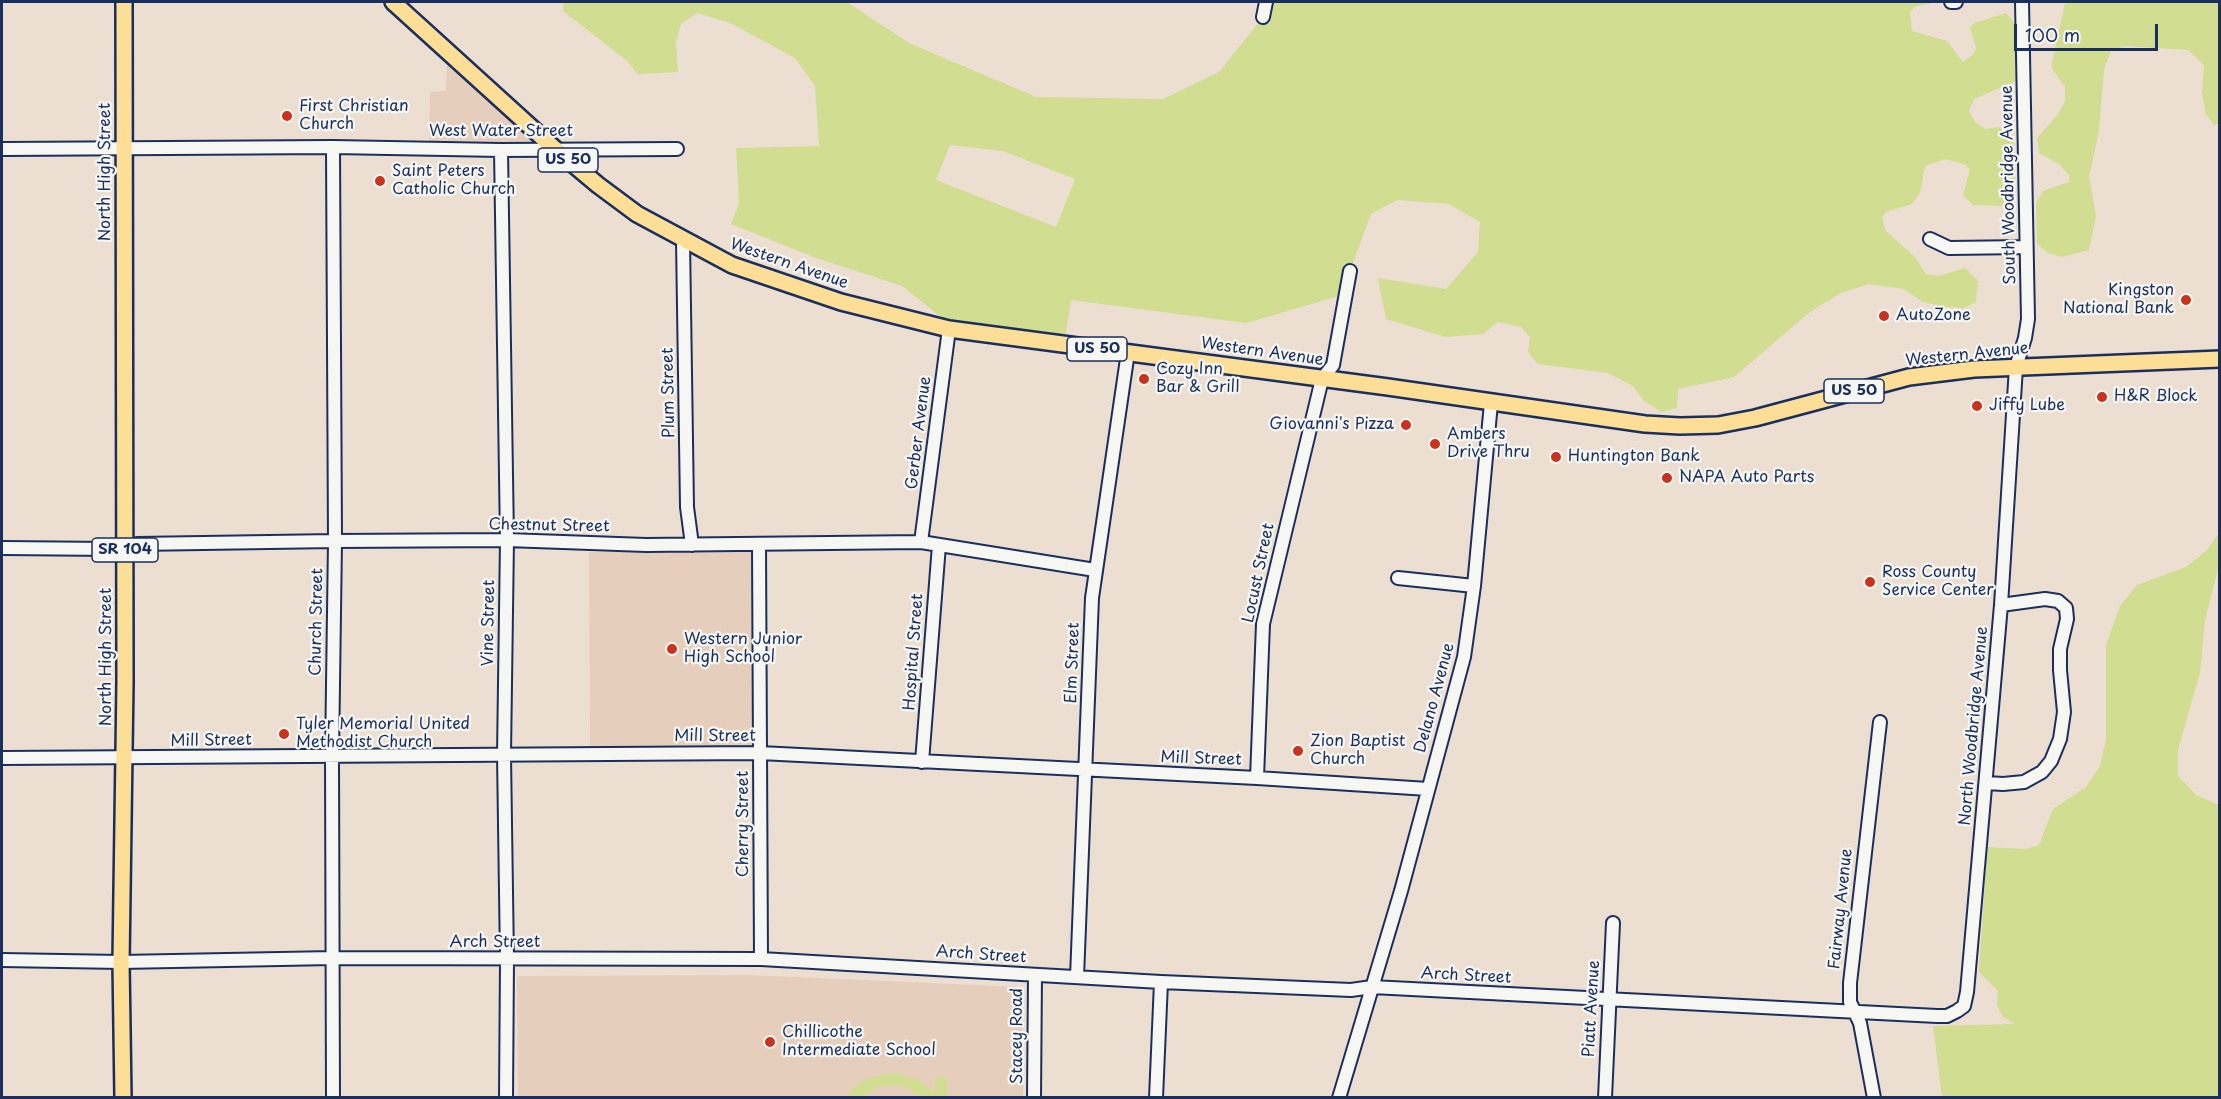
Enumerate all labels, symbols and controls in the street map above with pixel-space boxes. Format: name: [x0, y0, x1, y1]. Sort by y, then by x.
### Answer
scale bar: [2017, 12, 2161, 50]
text: 100 m: [2025, 21, 2080, 48]
street label: South Woodbridge Avenue: [1998, 85, 2020, 285]
place label: First Christian Church: [299, 97, 409, 135]
street label: North High Street: [96, 103, 116, 241]
marker: First Christian Church: [280, 109, 294, 123]
street label: West Water Street: [429, 122, 573, 142]
road number: US 50: [538, 148, 598, 172]
place label: Saint Peters Catholic Church: [392, 162, 515, 200]
marker: Saint Peters Catholic Church: [373, 174, 387, 188]
street label: Western Avenue: [727, 235, 851, 293]
place label: Kingston National Bank: [2063, 281, 2174, 319]
marker: Kingston National Bank: [2179, 293, 2193, 307]
place label: AutoZone: [1896, 306, 1971, 326]
marker: AutoZone: [1877, 309, 1891, 323]
street label: Western Avenue: [1199, 334, 1325, 370]
road number: US 50: [1067, 337, 1127, 361]
street label: Western Avenue: [1905, 339, 2029, 371]
street label: Plum Street: [659, 347, 679, 439]
place label: Cozy Inn Bar & Grill: [1156, 360, 1240, 398]
marker: Cozy Inn Bar & Grill: [1137, 372, 1151, 386]
street label: Gerber Avenue: [903, 375, 935, 491]
road number: US 50: [1824, 379, 1884, 403]
place label: H&R Block: [2114, 387, 2197, 407]
marker: H&R Block: [2095, 390, 2109, 404]
place label: Jiffy Lube: [1989, 396, 2065, 416]
marker: Jiffy Lube: [1970, 399, 1984, 413]
place label: Giovanni's Pizza: [1269, 415, 1394, 435]
marker: Giovanni's Pizza: [1399, 418, 1413, 432]
place label: Ambers Drive Thru: [1447, 425, 1530, 463]
marker: Ambers Drive Thru: [1428, 437, 1442, 451]
place label: Huntington Bank: [1568, 447, 1700, 467]
marker: Huntington Bank: [1549, 450, 1563, 464]
place label: NAPA Auto Parts: [1679, 468, 1814, 488]
marker: NAPA Auto Parts: [1660, 471, 1674, 485]
street label: Chestnut Street: [488, 515, 610, 537]
street label: Locust Street: [1239, 522, 1279, 624]
road number: SR 104: [92, 538, 158, 562]
place label: Ross County Service Center: [1882, 563, 1994, 601]
street label: Church Street: [306, 568, 328, 676]
marker: Ross County Service Center: [1863, 575, 1877, 589]
street label: Vine Street: [479, 579, 499, 667]
street label: North High Street: [97, 588, 117, 726]
street label: Hospital Street: [900, 593, 928, 711]
street label: Elm Street: [1062, 622, 1084, 704]
street label: North Woodbridge Avenue: [1956, 626, 1992, 826]
place label: Western Junior High School: [684, 630, 802, 668]
street label: Delano Avenue: [1411, 641, 1459, 755]
marker: Western Junior High School: [665, 642, 679, 656]
place label: Tyler Memorial United Methodist Church: [296, 715, 470, 753]
marker: Tyler Memorial United Methodist Church: [277, 727, 291, 741]
street label: Mill Street: [674, 727, 756, 747]
street label: Mill Street: [170, 731, 252, 751]
place label: Zion Baptist Church: [1310, 732, 1405, 770]
marker: Zion Baptist Church: [1291, 744, 1305, 758]
street label: Mill Street: [1160, 748, 1242, 770]
street label: Cherry Street: [734, 771, 754, 877]
street label: Fairway Avenue: [1825, 848, 1857, 970]
street label: Arch Street: [450, 933, 540, 953]
street label: Arch Street: [935, 942, 1027, 968]
street label: Piatt Avenue: [1580, 960, 1604, 1058]
street label: Arch Street: [1420, 964, 1512, 988]
street label: Stacey Road: [1008, 988, 1028, 1084]
place label: Chillicothe Intermediate School: [782, 1023, 936, 1061]
marker: Chillicothe Intermediate School: [763, 1035, 777, 1049]

